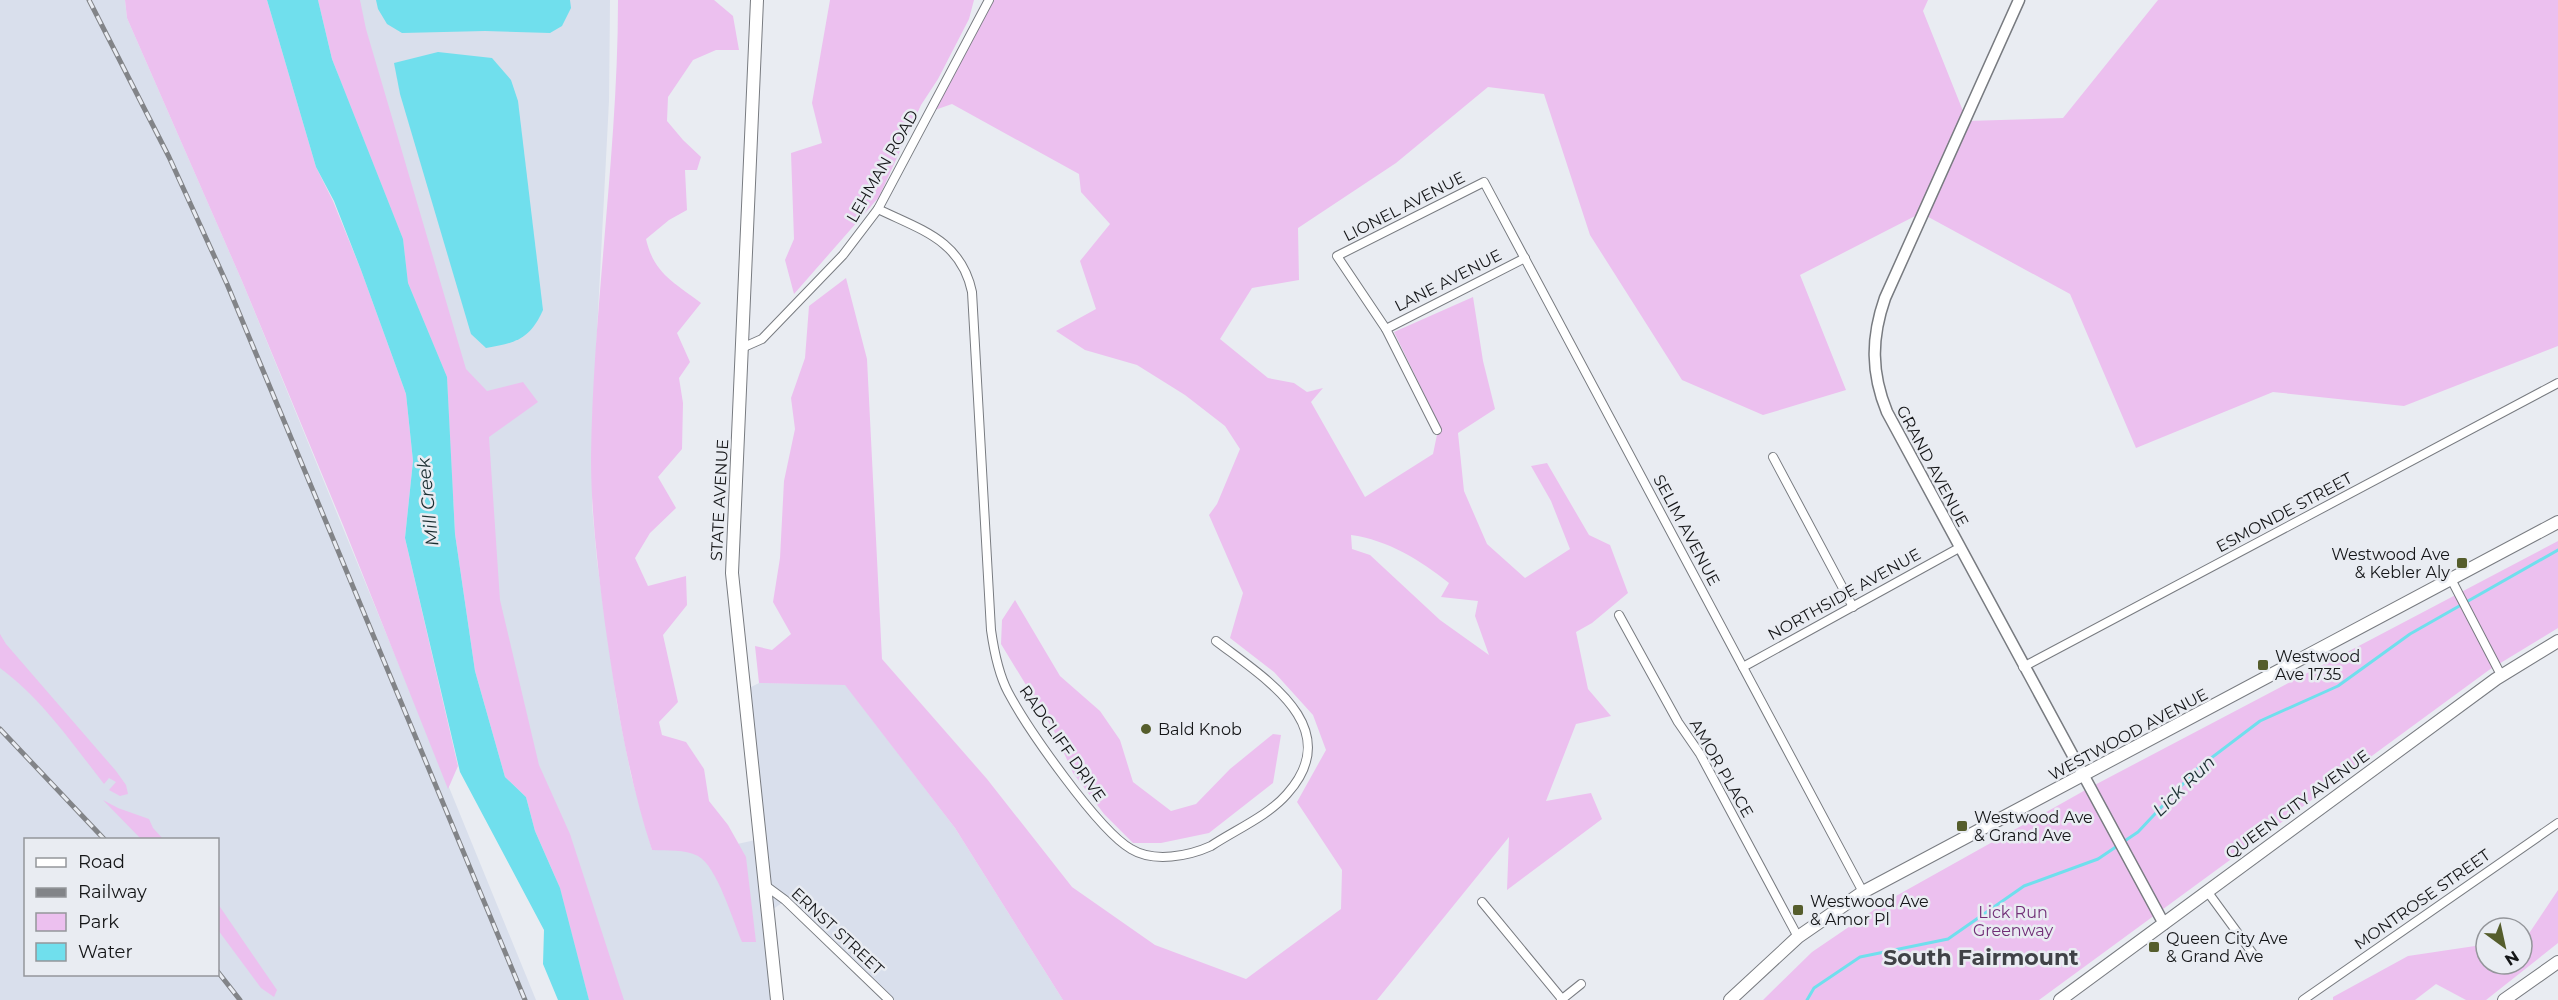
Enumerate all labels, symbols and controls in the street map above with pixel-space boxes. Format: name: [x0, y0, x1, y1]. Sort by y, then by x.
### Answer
street label: LEHMAN ROAD: [843, 107, 922, 226]
street label: LIONEL AVENUE: [1340, 168, 1468, 245]
street label: LANE AVENUE: [1391, 245, 1505, 316]
street label: GRAND AVENUE: [1893, 402, 1973, 530]
street label: STATE AVENUE: [707, 439, 732, 562]
water label: Mill Creek: [412, 455, 444, 547]
street label: ESMONDE STREET: [2213, 468, 2356, 556]
street label: SELIM AVENUE: [1649, 471, 1724, 589]
street label: NORTHSIDE AVENUE: [1765, 544, 1924, 644]
place label: Westwood Ave & Kebler Aly: [2331, 545, 2450, 582]
marker: Westwood Ave & Kebler Aly: [2455, 556, 2469, 570]
place label: Westwood Ave 1735: [2275, 647, 2360, 684]
marker: Westwood Ave 1735: [2256, 658, 2270, 672]
street label: RADCLIFF DRIVE: [1015, 682, 1110, 805]
street label: WESTWOOD AVENUE: [2045, 684, 2211, 785]
street label: AMOR PLACE: [1686, 716, 1757, 821]
place label: Bald Knob: [1158, 720, 1242, 739]
marker: Bald Knob: [1139, 722, 1153, 736]
street label: QUEEN CITY AVENUE: [2222, 746, 2373, 863]
water label: Lick Run: [2148, 751, 2220, 821]
place label: Westwood Ave & Grand Ave: [1974, 808, 2093, 845]
marker: Westwood Ave & Grand Ave: [1955, 819, 1969, 833]
legend: [24, 838, 219, 976]
street label: MONTROSE STREET: [2351, 845, 2495, 954]
text: Road: [78, 851, 125, 873]
text: Railway: [78, 881, 147, 903]
street label: ERNST STREET: [788, 884, 888, 980]
place label: Westwood Ave & Amor Pl: [1810, 892, 1929, 929]
marker: Westwood Ave & Amor Pl: [1791, 903, 1805, 917]
park label: Lick Run Greenway: [1973, 903, 2053, 940]
text: Park: [78, 911, 119, 933]
north arrow: [2474, 916, 2534, 976]
place label: Queen City Ave & Grand Ave: [2166, 929, 2288, 966]
marker: Queen City Ave & Grand Ave: [2147, 940, 2161, 954]
text: Water: [78, 941, 133, 963]
district label: South Fairmount: [1883, 944, 2079, 971]
text: N: [2501, 947, 2522, 970]

